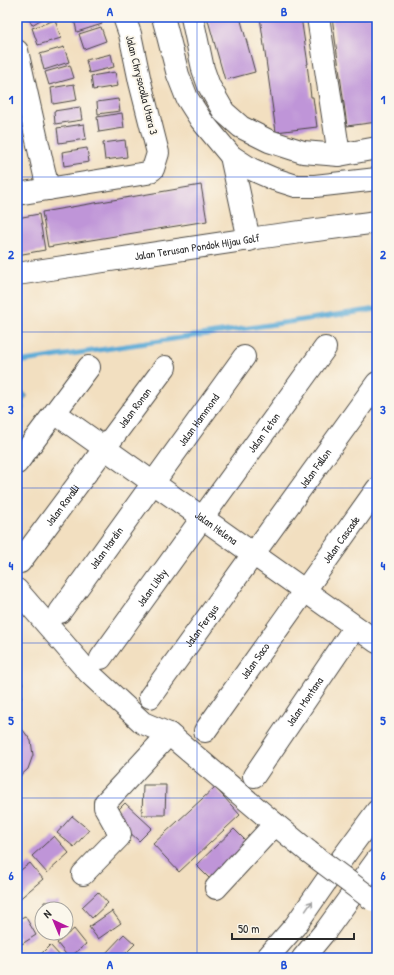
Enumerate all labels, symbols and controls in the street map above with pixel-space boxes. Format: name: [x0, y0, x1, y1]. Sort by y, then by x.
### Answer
text: A: [107, 2, 114, 20]
text: B: [281, 2, 288, 20]
street label: Jalan Chrysocolla Utara 3: [123, 34, 161, 136]
text: 1: [9, 90, 14, 108]
text: 1: [381, 90, 386, 108]
street label: Jalan Terusan Pondok Hijau Golf: [134, 231, 260, 263]
text: 2: [8, 245, 15, 263]
text: 2: [380, 245, 387, 263]
street label: Jalan Ronan: [115, 385, 154, 431]
street label: Jalan Hammond: [175, 390, 223, 449]
text: 3: [8, 400, 14, 418]
text: 3: [380, 400, 386, 418]
street label: Jalan Teton: [245, 410, 283, 455]
street label: Jalan Fallon: [296, 446, 334, 491]
street label: Jalan Ravalli: [42, 481, 82, 529]
street label: Jalan Helena: [192, 508, 241, 548]
street label: Jalan Cascade: [319, 512, 363, 566]
street label: Jalan Hardin: [86, 524, 126, 572]
text: 4: [9, 556, 14, 574]
text: 4: [381, 556, 386, 574]
street label: Jalan Libby: [134, 565, 171, 609]
street label: Jalan Fergus: [181, 602, 222, 650]
street label: Jalan Saco: [237, 640, 273, 682]
street label: Jalan Montana: [283, 674, 327, 729]
text: 5: [8, 711, 14, 729]
text: 5: [380, 711, 386, 729]
text: 6: [8, 866, 14, 884]
text: 6: [380, 866, 386, 884]
north arrow: [34, 901, 74, 941]
one-way arrow: [305, 901, 313, 912]
text: N: [40, 907, 54, 921]
scale bar: [232, 915, 354, 941]
text: 50 m: [238, 920, 259, 937]
text: A: [107, 955, 114, 973]
text: B: [281, 955, 288, 973]

